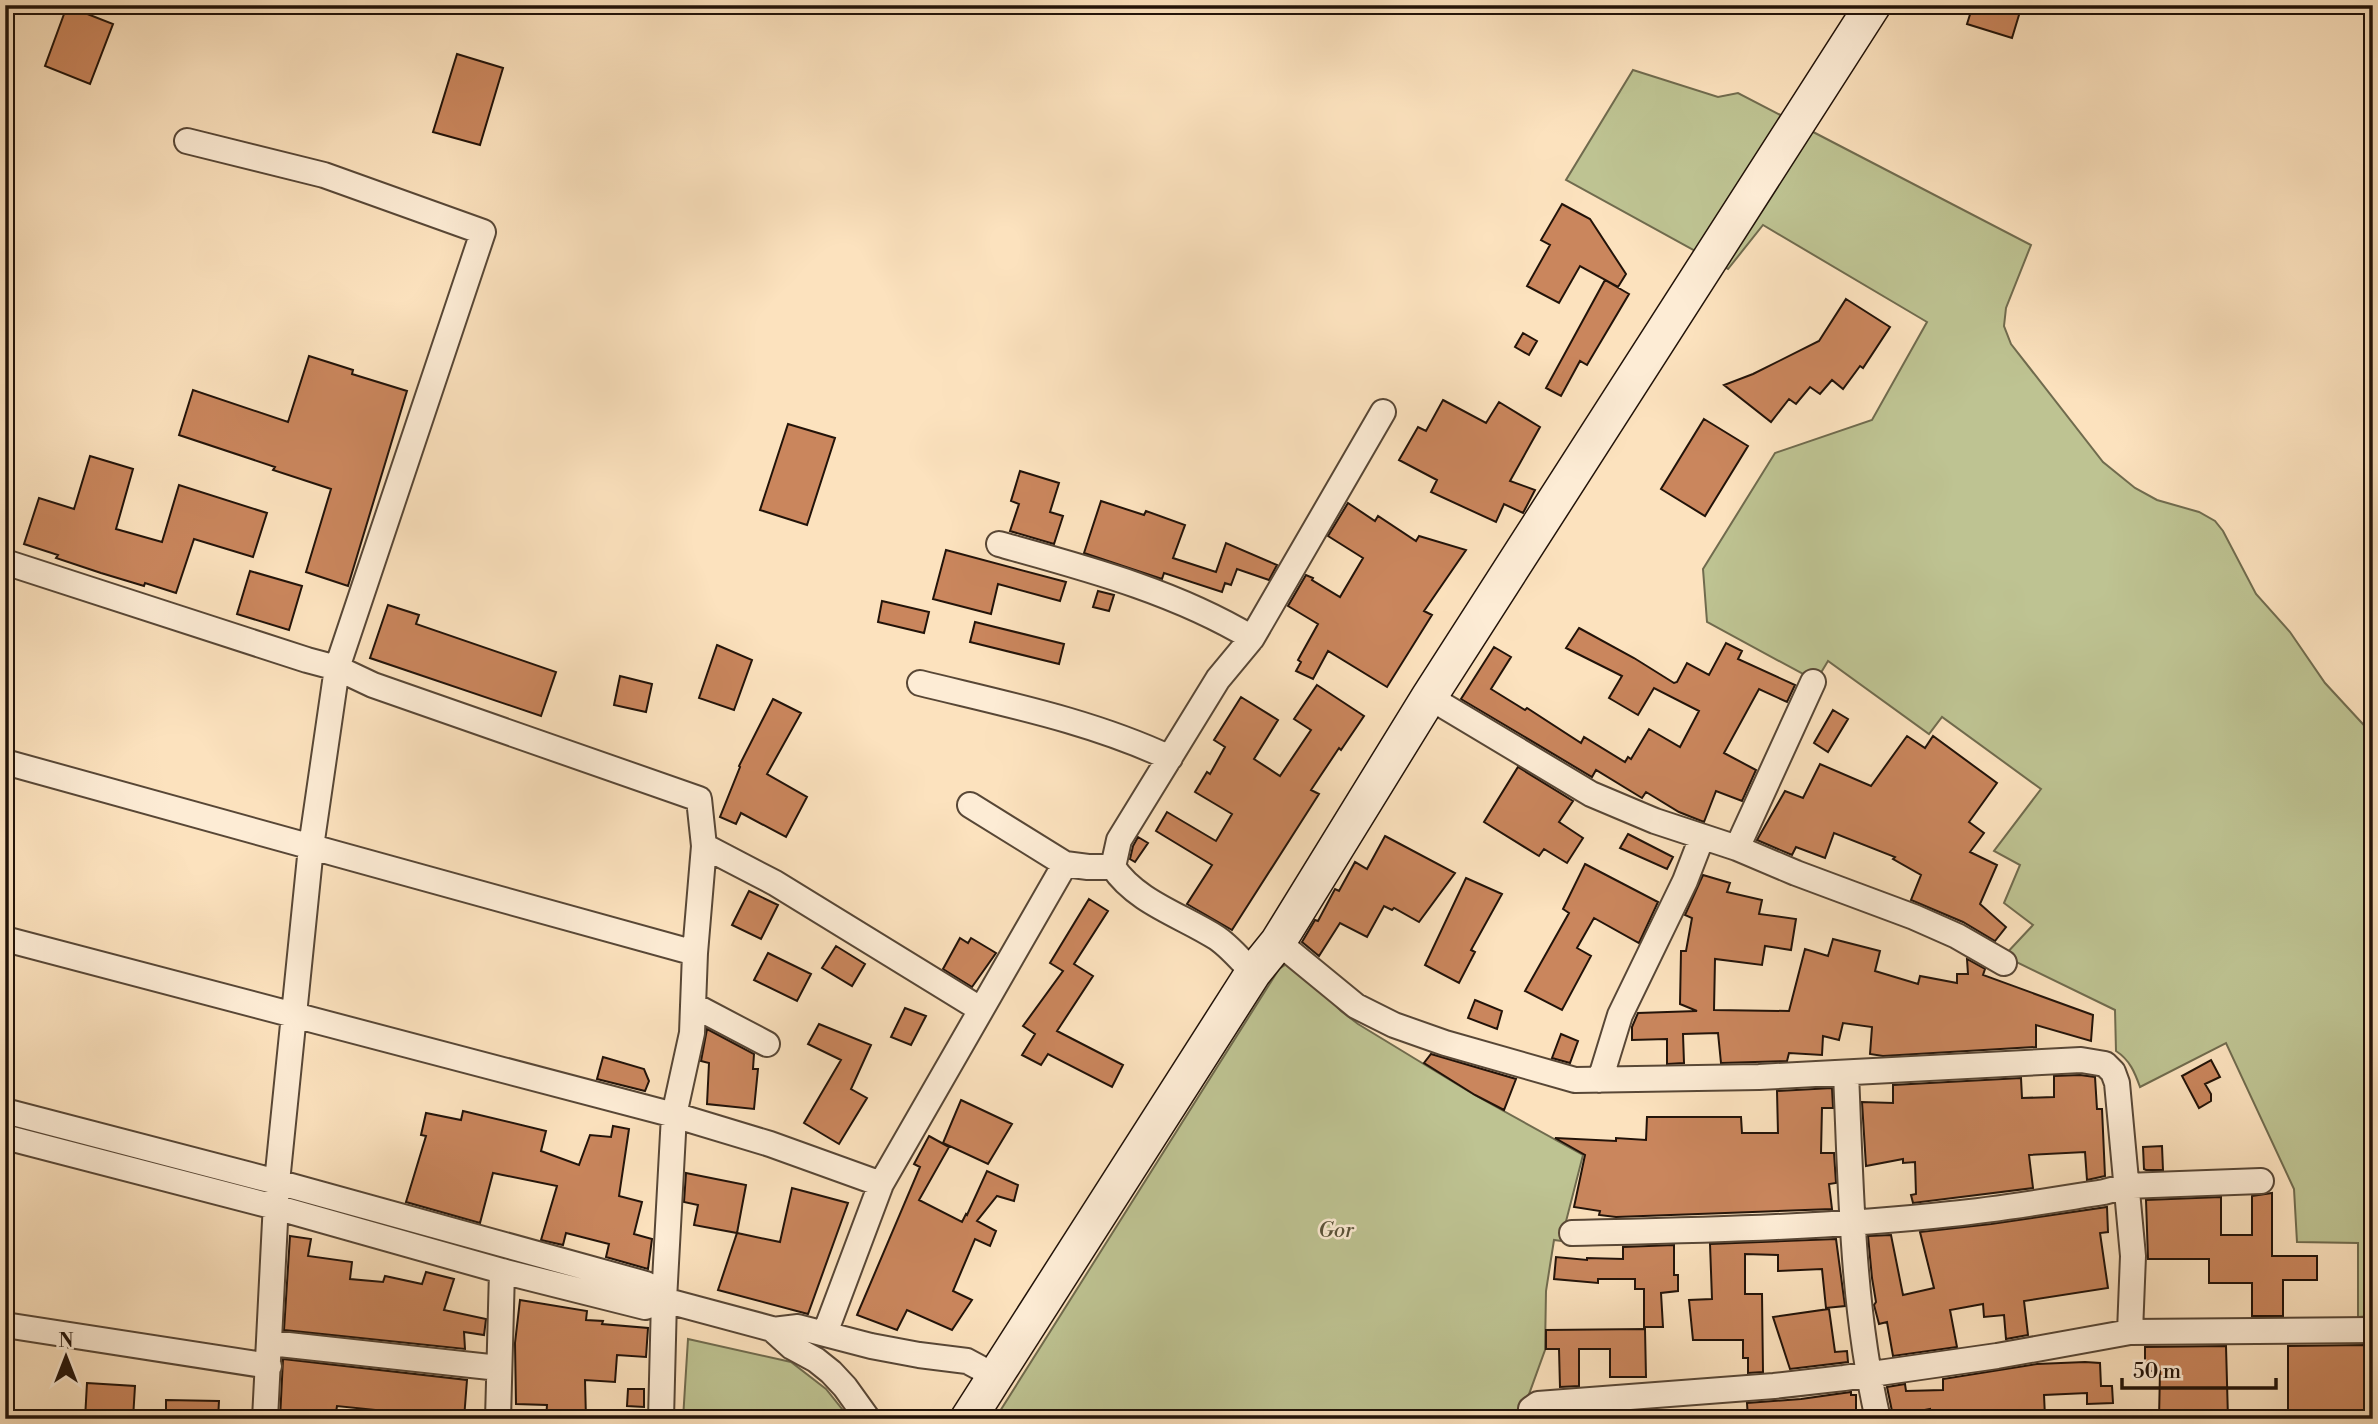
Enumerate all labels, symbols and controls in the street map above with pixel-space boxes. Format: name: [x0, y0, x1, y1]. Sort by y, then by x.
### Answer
park label: Gor: [1318, 1218, 1355, 1244]
north arrow: [32, 1322, 102, 1392]
text: N: [58, 1329, 74, 1353]
scale bar: [2122, 1347, 2276, 1391]
text: 50 m: [2133, 1359, 2181, 1385]

